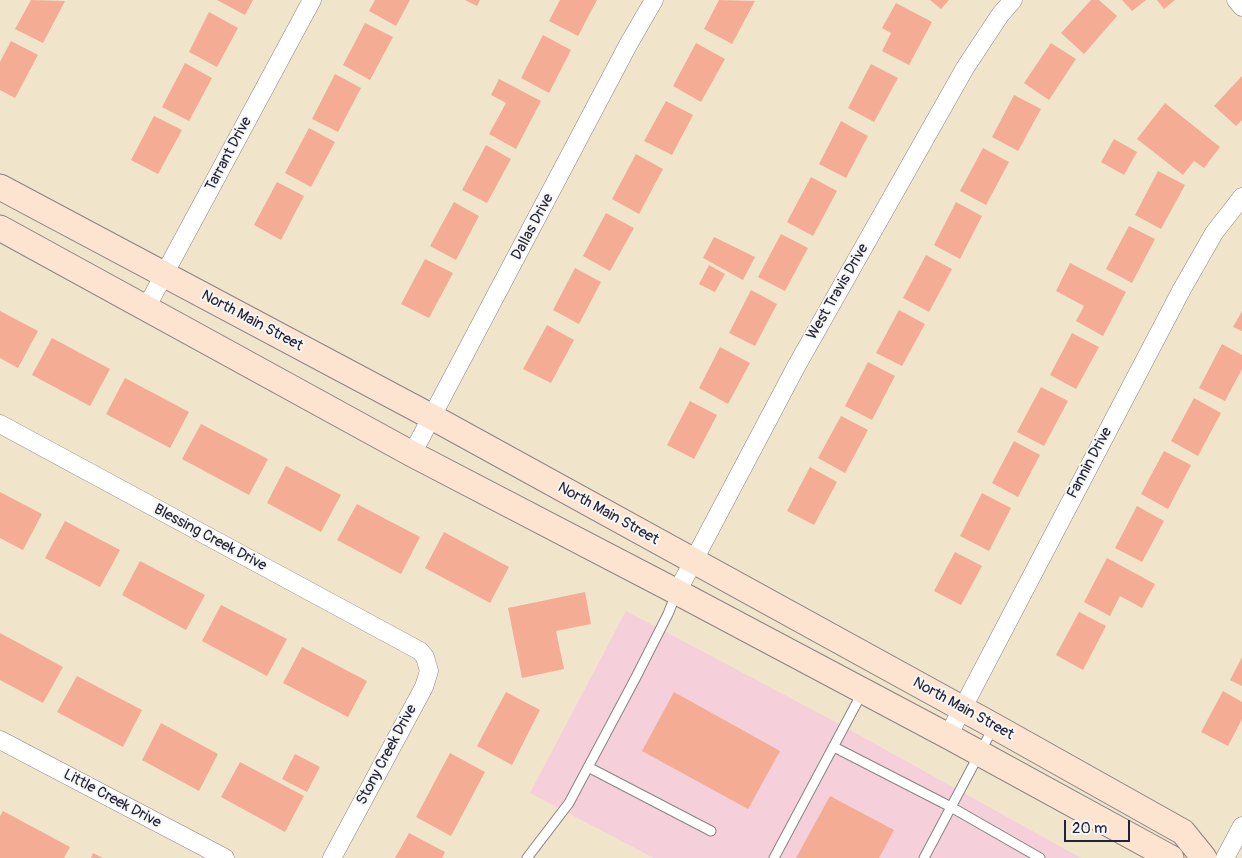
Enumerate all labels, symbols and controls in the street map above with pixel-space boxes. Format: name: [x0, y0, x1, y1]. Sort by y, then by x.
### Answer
street label: Tarrant Drive: [202, 114, 256, 194]
street label: Dallas Drive: [508, 191, 558, 263]
street label: West Travis Drive: [803, 241, 873, 343]
street label: North Main Street: [198, 287, 306, 355]
street label: Fannin Drive: [1064, 424, 1116, 502]
street label: North Main Street: [554, 479, 662, 549]
street label: Blessing Creek Drive: [150, 501, 270, 575]
street label: North Main Street: [909, 674, 1017, 744]
street label: Stony Creek Drive: [353, 702, 421, 808]
street label: Little Creek Drive: [60, 766, 164, 832]
scale bar: [1067, 810, 1133, 842]
text: 20 m: [1072, 819, 1107, 838]

